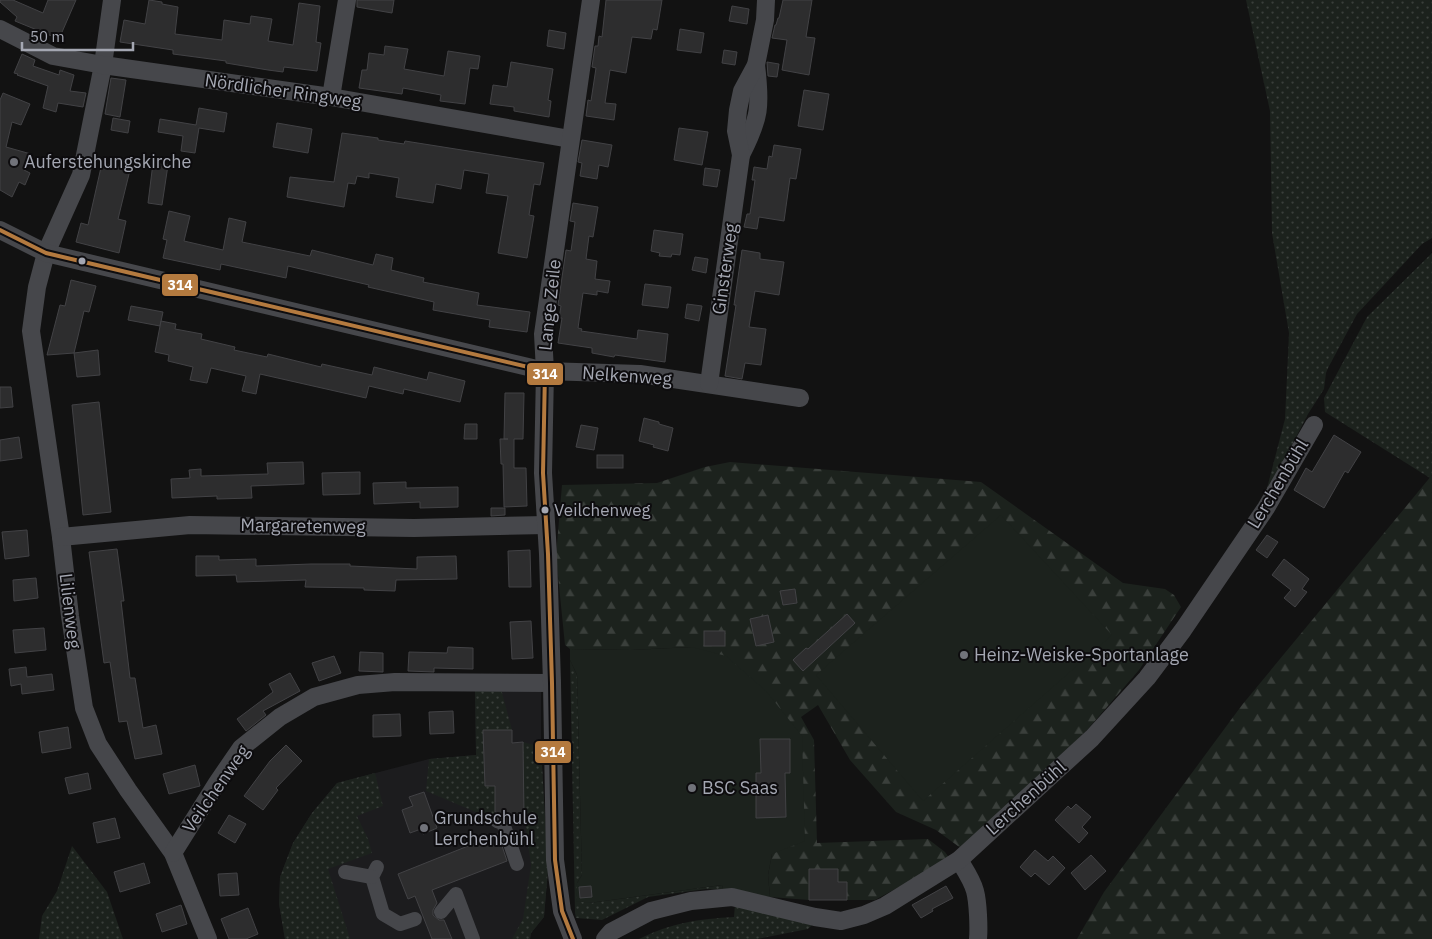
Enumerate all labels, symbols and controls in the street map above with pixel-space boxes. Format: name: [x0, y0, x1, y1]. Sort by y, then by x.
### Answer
scale bar: [22, 20, 134, 52]
text: 50 m: [30, 27, 65, 46]
street label: Nördlicher Ringweg: [203, 68, 363, 113]
place label: Auferstehungskirche: [24, 150, 191, 173]
marker: Auferstehungskirche: [8, 156, 20, 168]
street label: Ginsterweg: [707, 221, 742, 316]
unlabelled marker: [77, 256, 87, 266]
street label: Lange Zeile: [533, 258, 566, 352]
line badge: 314: [161, 273, 199, 297]
text: 314: [167, 276, 193, 294]
street label: Nelkenweg: [581, 361, 673, 390]
line badge: 314: [526, 362, 564, 386]
text: 314: [532, 365, 558, 383]
street label: Lerchenbühl: [1242, 435, 1313, 533]
place label: Veilchenweg: [554, 499, 650, 521]
marker: Veilchenweg: [540, 505, 550, 515]
street label: Margaretenweg: [240, 513, 366, 538]
street label: Lilienweg: [54, 572, 87, 651]
place label: Heinz-Weiske-Sportanlage: [974, 643, 1189, 666]
marker: Heinz-Weiske-Sportanlage: [958, 649, 970, 661]
street label: Veilchenweg: [177, 740, 255, 837]
line badge: 314: [534, 740, 572, 764]
text: 314: [540, 743, 566, 761]
street label: Lerchenbühl: [981, 755, 1071, 840]
place label: BSC Saas: [702, 776, 778, 799]
marker: BSC Saas: [686, 782, 698, 794]
place label: Grundschule Lerchenbühl: [434, 806, 537, 850]
marker: Grundschule Lerchenbühl: [418, 822, 430, 834]

